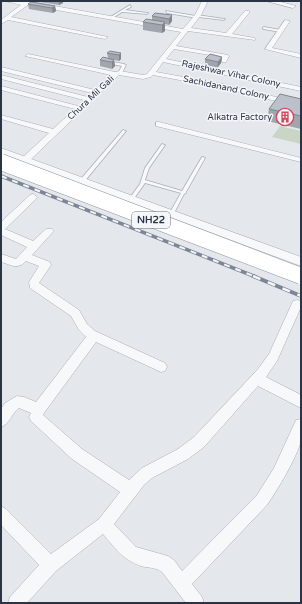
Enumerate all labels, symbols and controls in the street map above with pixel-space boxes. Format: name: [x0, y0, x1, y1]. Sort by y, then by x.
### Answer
street label: Rajeshwar Vihar Colony: [181, 58, 282, 90]
street label: Chura Mil Gali: [65, 74, 117, 122]
street label: Sachidanand Colony: [182, 74, 270, 103]
building icon: Alkatra Factory: [275, 107, 295, 127]
place label: Alkatra Factory: [207, 112, 272, 123]
road number: NH22: [132, 212, 170, 228]

